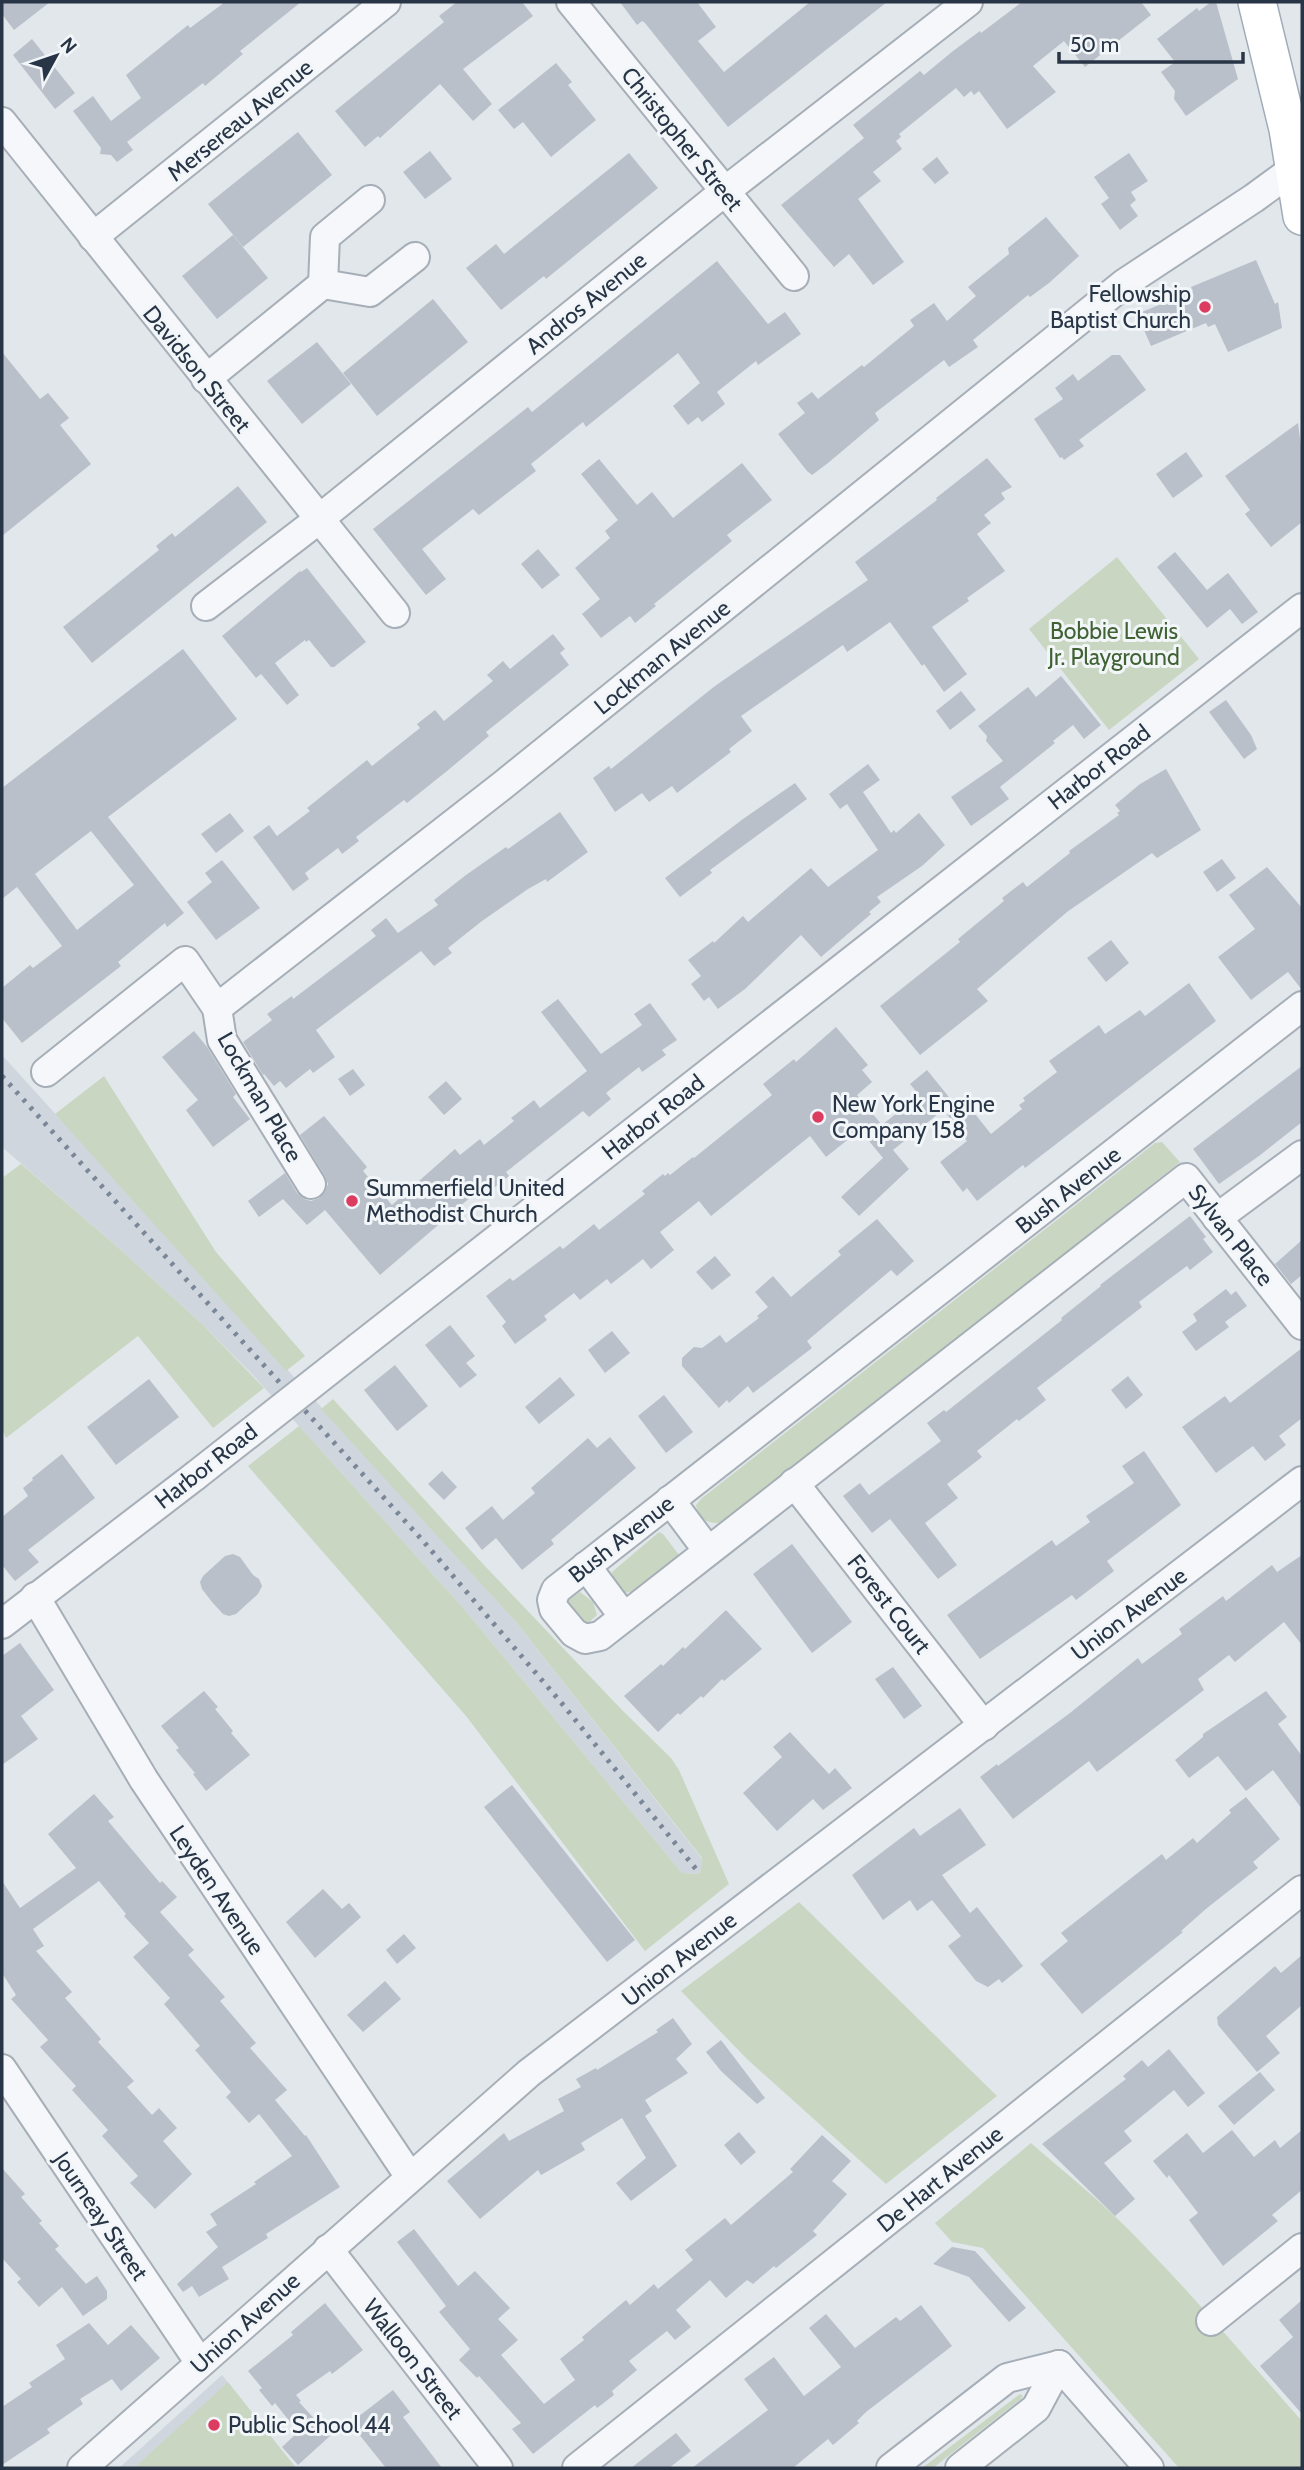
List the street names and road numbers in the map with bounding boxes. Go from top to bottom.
street label: Mersereau Avenue [162,53,318,187]
street label: Christopher Street [615,61,749,217]
street label: Andros Avenue [520,246,652,360]
street label: Davidson Street [137,300,257,438]
street label: Lockman Avenue [588,593,736,720]
street label: Harbor Road [1042,718,1156,816]
street label: Lockman Place [212,1027,309,1167]
street label: Harbor Road [596,1068,710,1166]
street label: Bush Avenue [1010,1140,1126,1240]
street label: Sylvan Place [1182,1178,1280,1292]
street label: Harbor Road [149,1417,263,1515]
street label: Bush Avenue [563,1489,679,1589]
street label: Forest Court [842,1549,937,1659]
street label: Union Avenue [1066,1561,1193,1667]
street label: Leyden Avenue [163,1820,271,1960]
street label: Union Avenue [616,1905,742,2012]
street label: De Hart Avenue [871,2120,1009,2238]
street label: Journeay Street [47,2146,154,2286]
street label: Union Avenue [184,2266,306,2379]
street label: Walloon Street [357,2293,469,2425]

